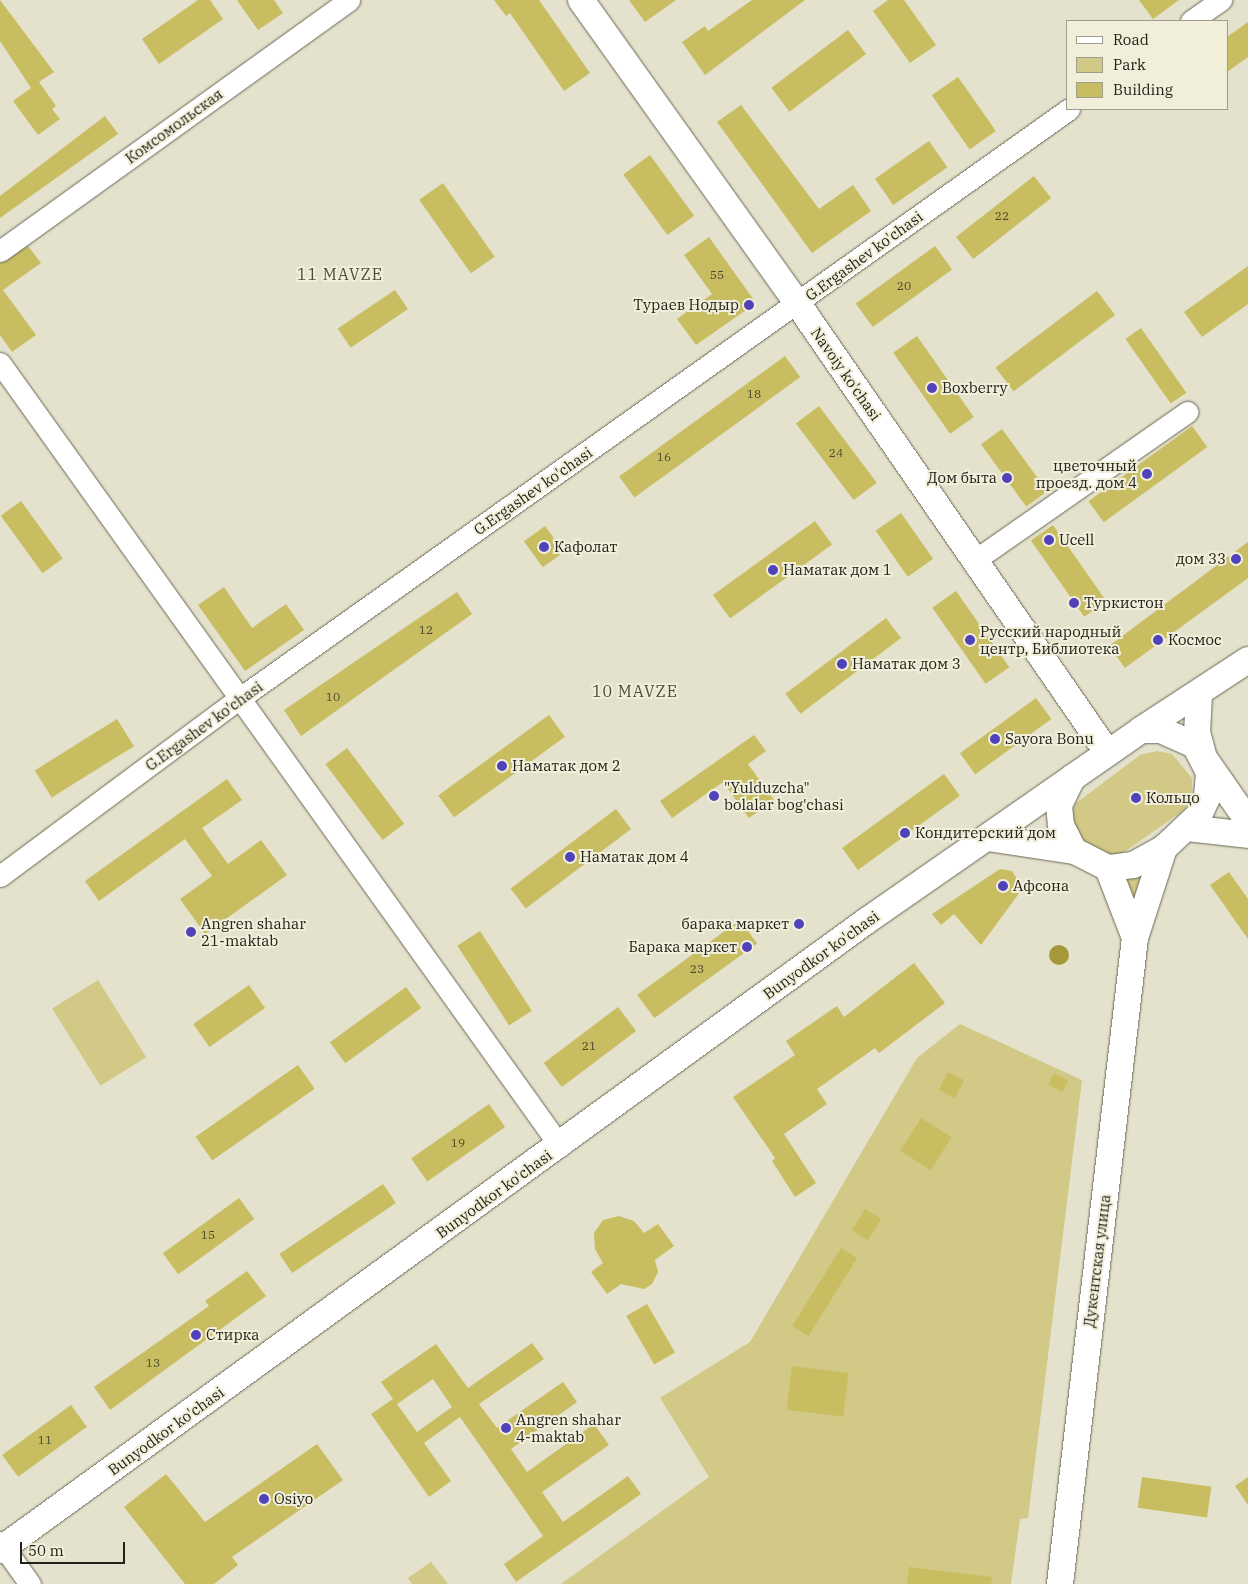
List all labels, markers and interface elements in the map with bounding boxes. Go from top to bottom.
legend [1066,20,1228,110]
text: Road [1113,30,1149,49]
text: Park [1113,55,1146,74]
text: Building [1113,80,1173,99]
street label: Комсомольская [122,85,226,167]
street label: G.Ergashev ko'chasi [802,207,926,305]
house number: 22 [995,209,1009,223]
district label: 11 MAVZE [296,264,384,284]
house number: 55 [710,268,724,282]
house number: 20 [897,279,911,293]
place label: Тураев Нодыр [633,296,739,314]
marker: Тураев Нодыр [743,299,755,311]
street label: Navoiy ko'chasi [807,324,885,424]
place label: Boxberry [942,379,1008,397]
marker: Boxberry [926,382,938,394]
house number: 18 [747,387,761,401]
street label: G.Ergashev ko'chasi [470,443,596,539]
house number: 24 [829,446,843,460]
house number: 16 [657,450,671,464]
place label: цветочный проезд. дом 4 [1036,456,1137,491]
marker: цветочный проезд. дом 4 [1141,468,1153,480]
place label: Дом быта [927,469,997,487]
marker: Дом быта [1001,472,1013,484]
place label: Ucell [1059,531,1094,549]
marker: Ucell [1043,534,1055,546]
place label: Кафолат [554,538,617,556]
marker: Кафолат [538,541,550,553]
place label: дом 33 [1176,550,1226,568]
marker: дом 33 [1230,553,1242,565]
place label: Наматак дом 1 [783,561,892,579]
marker: Наматак дом 1 [767,564,779,576]
place label: Туркистон [1084,594,1164,612]
marker: Туркистон [1068,597,1080,609]
place label: Русский народный центр, Библиотека [980,622,1121,657]
house number: 12 [419,623,433,637]
place label: Космос [1168,631,1222,649]
marker: Русский народный центр, Библиотека [964,634,976,646]
marker: Космос [1152,634,1164,646]
place label: Наматак дом 3 [852,655,961,673]
marker: Наматак дом 3 [836,658,848,670]
street label: G.Ergashev ko'chasi [142,677,266,775]
district label: 10 MAVZE [591,681,679,701]
house number: 10 [326,690,340,704]
place label: Sayora Bonu [1005,730,1094,748]
marker: Sayora Bonu [989,733,1001,745]
place label: Наматак дом 2 [512,757,621,775]
marker: Наматак дом 2 [496,760,508,772]
place label: "Yulduzcha" bolalar bog'chasi [724,778,844,813]
place label: Кольцо [1146,789,1200,807]
marker: "Yulduzcha" bolalar bog'chasi [708,790,720,802]
marker: Кольцо [1130,792,1142,804]
place label: Кондитерский дом [915,824,1056,842]
marker: Кондитерский дом [899,827,911,839]
place label: Наматак дом 4 [580,848,689,866]
marker: Наматак дом 4 [564,851,576,863]
place label: Афсона [1013,877,1069,895]
marker: Афсона [997,880,1009,892]
street label: Bunyodkor ko'chasi [760,907,882,1003]
place label: Angren shahar 21-maktab [201,914,306,949]
place label: барака маркет [681,915,789,933]
marker: барака маркет [793,918,805,930]
marker: Angren shahar 21-maktab [185,926,197,938]
place label: Барака маркет [628,938,737,956]
marker: Барака маркет [741,941,753,953]
house number: 23 [690,962,704,976]
house number: 21 [582,1039,596,1053]
house number: 19 [451,1136,465,1150]
street label: Bunyodkor ko'chasi [433,1146,555,1242]
street label: Дукентская улица [1080,1193,1114,1329]
house number: 15 [201,1228,215,1242]
place label: Стирка [206,1326,259,1344]
marker: Стирка [190,1329,202,1341]
house number: 13 [146,1356,160,1370]
street label: Bunyodkor ko'chasi [105,1383,227,1479]
place label: Angren shahar 4-maktab [516,1410,621,1445]
marker: Angren shahar 4-maktab [500,1422,512,1434]
house number: 11 [38,1433,52,1447]
place label: Osiyo [274,1490,313,1508]
marker: Osiyo [258,1493,270,1505]
scale bar [22,1532,128,1564]
text: 50 m [28,1541,64,1560]

